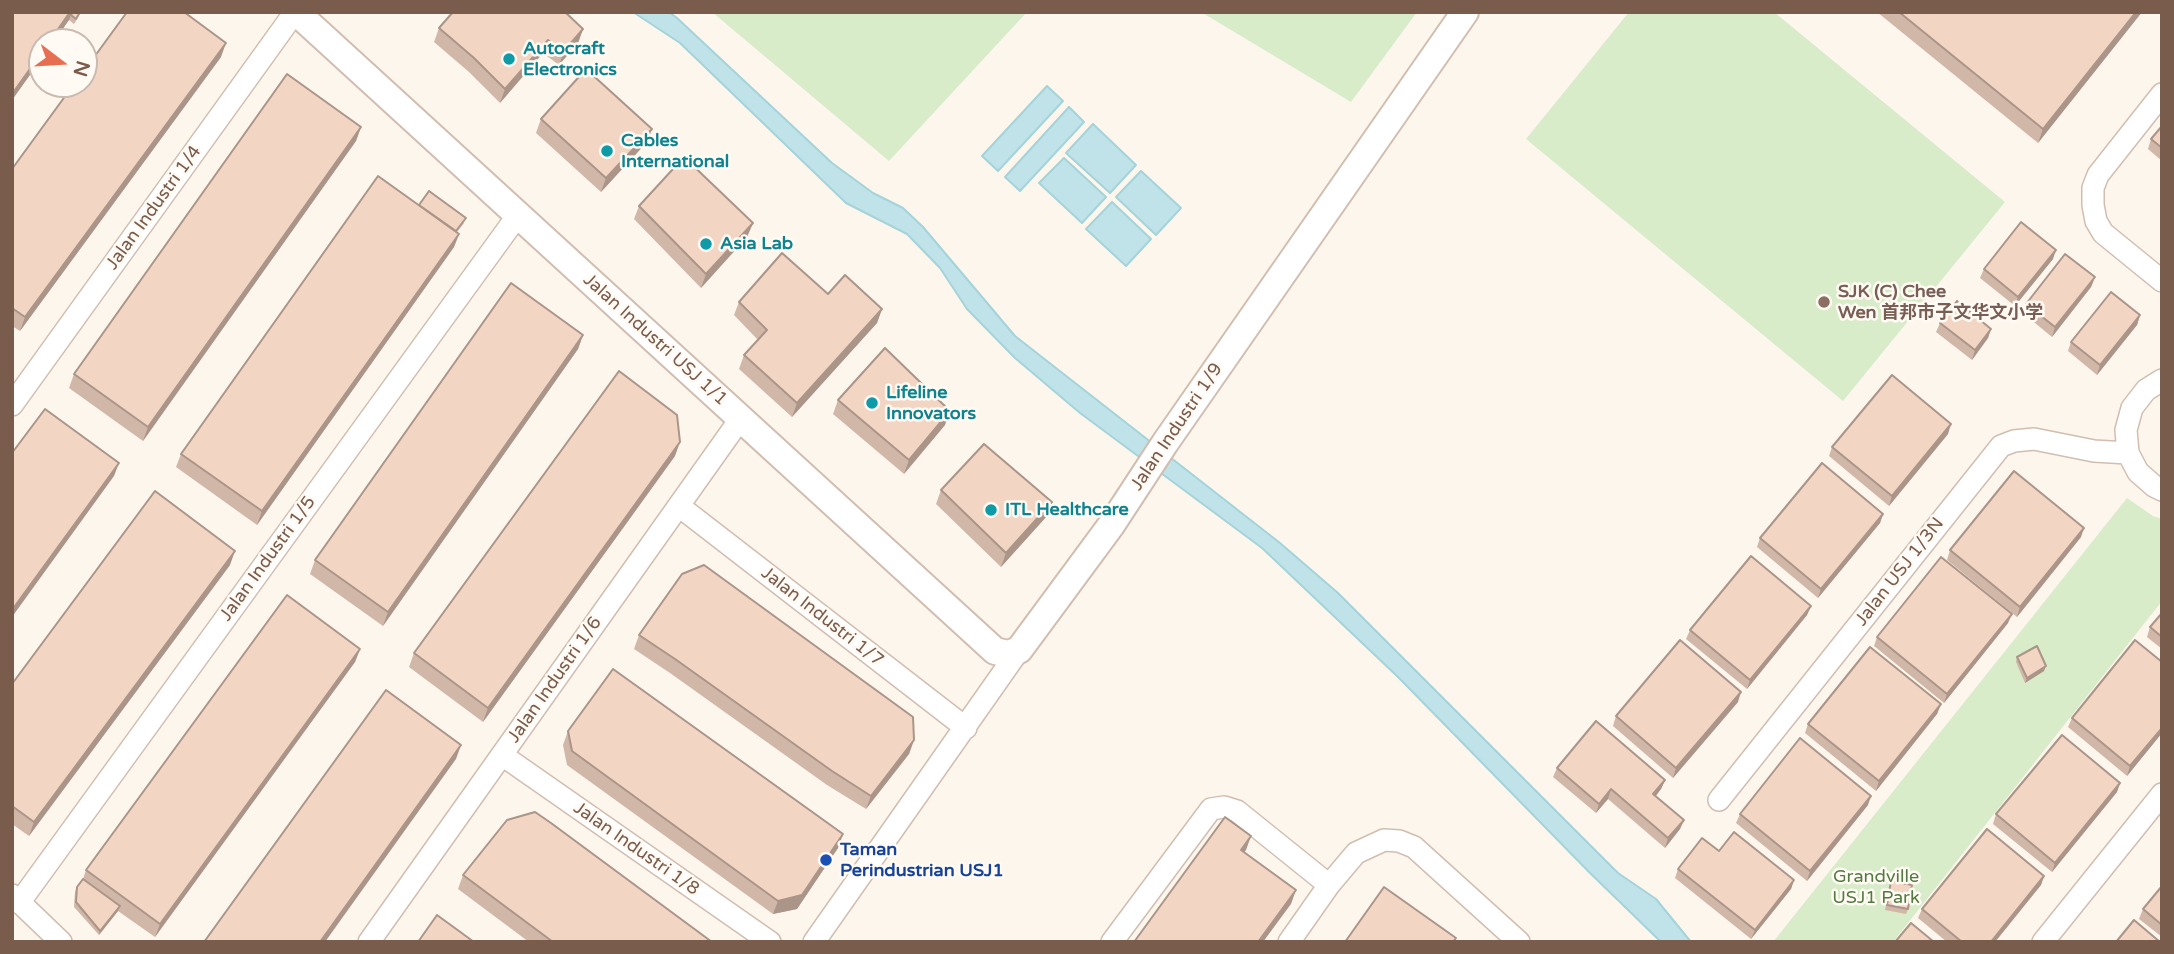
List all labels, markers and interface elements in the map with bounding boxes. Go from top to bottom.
north arrow [28,28,98,98]
place label: Autocraft Electronics [523,38,617,80]
marker: Autocraft Electronics [501,51,517,67]
text: N [68,58,94,79]
place label: Cables International [621,130,729,172]
street label: Jalan Industri 1/4 [102,142,206,274]
marker: Cables International [599,143,615,159]
place label: Asia Lab [720,233,793,255]
marker: Asia Lab [698,236,714,252]
street label: Jalan Industri USJ 1/1 [578,269,732,411]
place label: SJK (C) Chee Wen 首邦市子文华文小学 [1838,281,2043,324]
marker: SJK (C) Chee Wen 首邦市子文华文小学 [1816,294,1832,310]
street label: Jalan Industri 1/9 [1126,359,1228,495]
place label: Lifeline Innovators [886,382,976,424]
marker: Lifeline Innovators [864,395,880,411]
street label: Jalan Industri 1/5 [215,492,321,626]
place label: ITL Healthcare [1005,499,1129,521]
marker: ITL Healthcare [983,502,999,518]
street label: Jalan USJ 1/3N [1851,514,1949,630]
street label: Jalan Industri 1/7 [757,563,887,671]
street label: Jalan Industri 1/6 [503,613,607,747]
street label: Jalan Industri 1/8 [569,798,703,900]
place label: Taman Perindustrian USJ1 [840,839,1004,882]
marker: Taman Perindustrian USJ1 [818,852,834,868]
park label: Grandville USJ1 Park [1832,866,1920,908]

